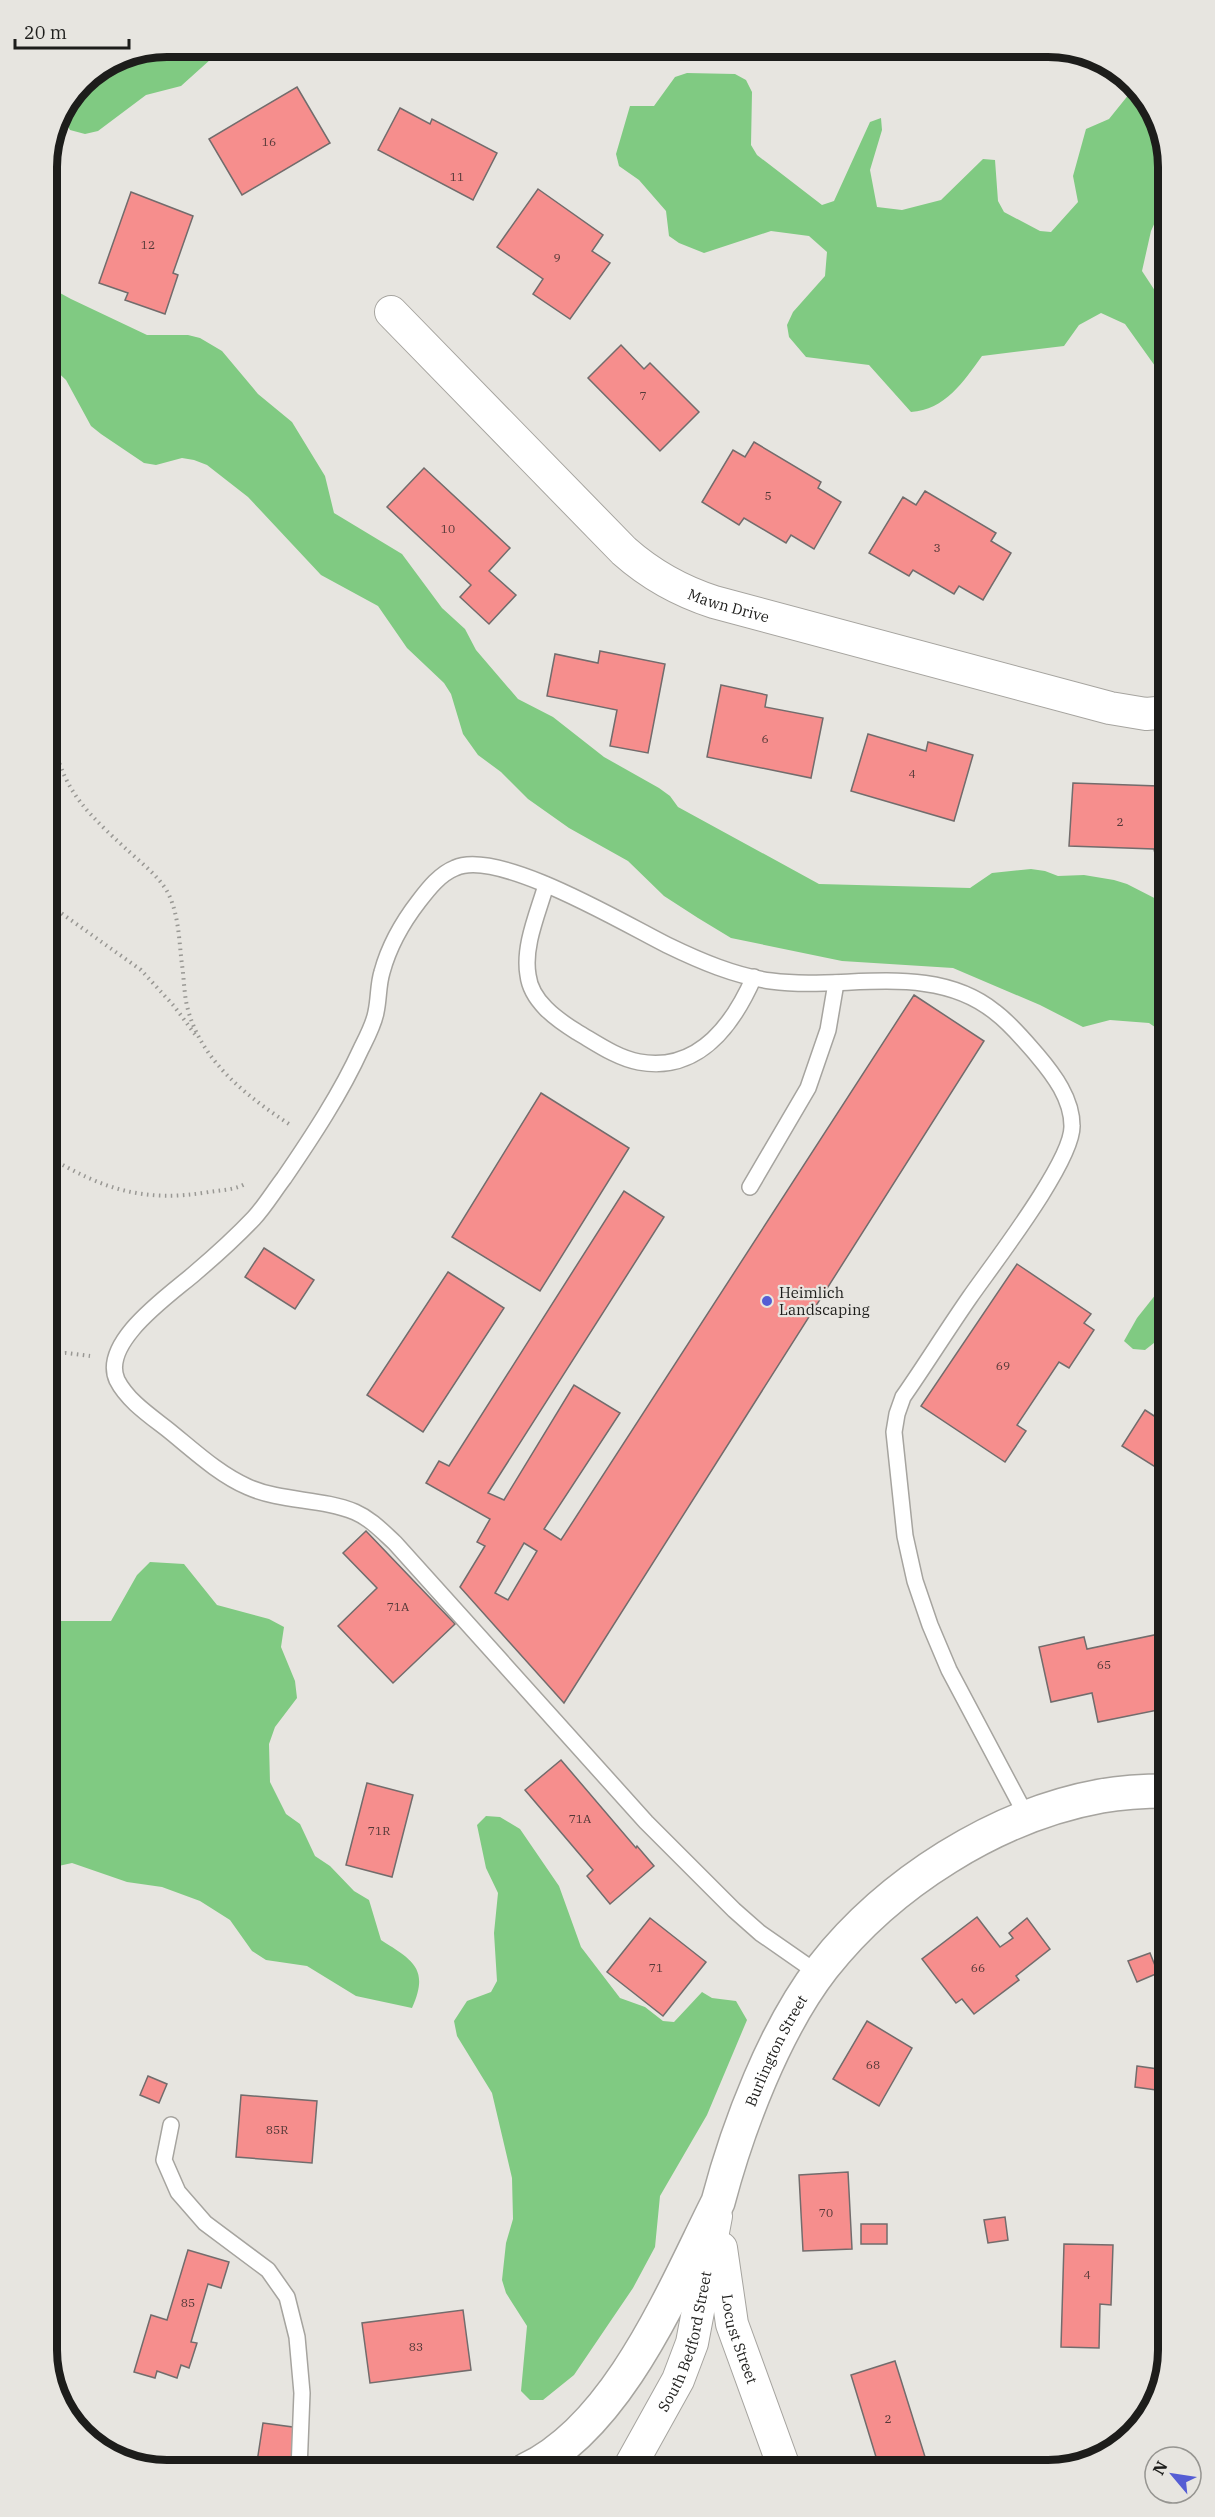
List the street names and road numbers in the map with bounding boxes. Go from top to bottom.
street label: Mawn Drive [685,584,771,626]
street label: Burlington Street [740,1991,811,2109]
street label: South Bedford Street [653,2269,715,2415]
street label: Locust Street [718,2293,762,2386]

